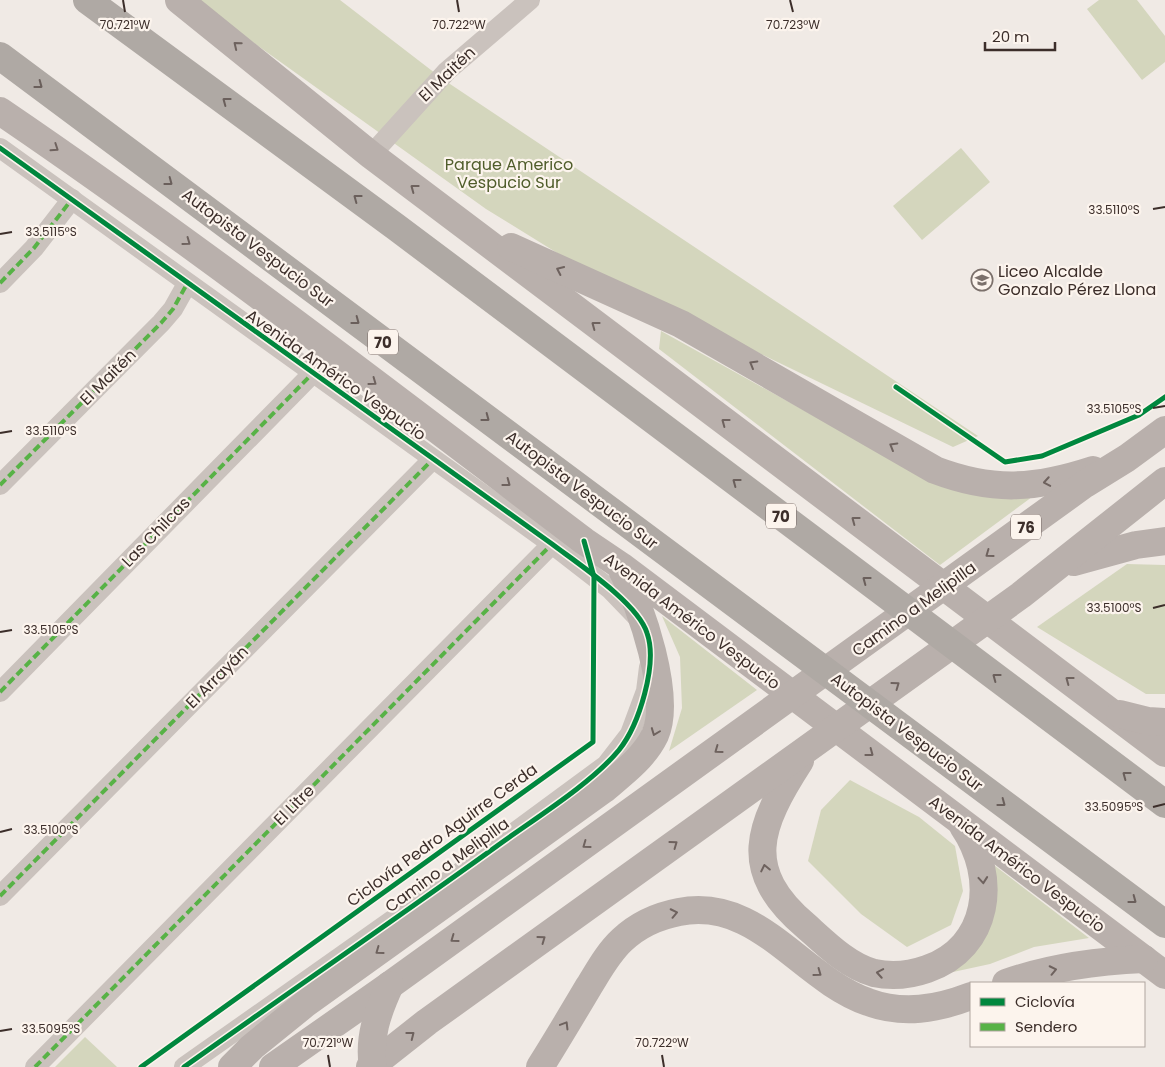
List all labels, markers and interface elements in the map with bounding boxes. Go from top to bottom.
text: 70.721°W [100,16,151,33]
text: 70.722°W [432,16,486,33]
text: 70.723°W [766,16,820,33]
scale bar [985,20,1055,52]
text: 20 m [992,26,1030,47]
street label: El Maitén [413,41,481,107]
one-way arrow [234,42,243,50]
one-way arrow [33,79,43,88]
one-way arrow [223,99,232,107]
one-way arrow [49,142,58,151]
park label: Parque Americo Vespucio Sur [445,153,573,194]
one-way arrow [163,176,173,185]
street label: Autopista Vespucio Sur [177,183,339,313]
one-way arrow [410,185,420,194]
one-way arrow [353,195,363,204]
text: 33.5110°S [1088,201,1140,218]
text: 33.5115°S [25,223,77,240]
one-way arrow [181,237,190,245]
place label: Liceo Alcalde Gonzalo Pérez Llona [998,260,1156,301]
one-way arrow [556,265,565,276]
school or university icon: Liceo Alcalde Gonzalo Pérez Llona [970,268,994,292]
street label: Avenida Américo Vespucio [241,304,431,446]
one-way arrow [350,315,360,324]
one-way arrow [592,322,601,330]
road number: 70 [368,330,398,354]
street label: El Maitén [75,344,141,410]
one-way arrow [749,361,758,371]
one-way arrow [367,376,377,385]
text: 33.5105°S [1086,400,1142,417]
one-way arrow [480,413,489,421]
one-way arrow [721,419,731,428]
text: 33.5110°S [25,422,77,439]
street label: Autopista Vespucio Sur [501,425,663,555]
one-way arrow [890,443,899,453]
one-way arrow [1043,476,1051,486]
one-way arrow [501,477,510,485]
one-way arrow [733,480,742,488]
street label: Las Chilcas [117,492,195,572]
road number: 70 [766,504,796,528]
road number: 76 [1011,514,1041,540]
one-way arrow [852,517,861,525]
street label: Avenida Américo Vespucio [599,547,785,695]
one-way arrow [985,548,995,557]
street label: Camino a Melipilla [847,556,981,662]
one-way arrow [862,577,872,586]
text: 33.5100°S [1086,599,1142,616]
text: 33.5105°S [23,621,79,638]
street label: El Arrayán [181,641,253,713]
street label: Autopista Vespucio Sur [826,667,988,797]
one-way arrow [993,675,1002,683]
one-way arrow [1065,677,1075,686]
one-way arrow [890,682,900,691]
one-way arrow [651,727,661,736]
one-way arrow [715,744,724,752]
one-way arrow [864,747,874,756]
street label: Ciclovía Pedro Aguirre Cerda [342,758,542,912]
one-way arrow [1122,772,1132,781]
street label: El Litre [269,779,320,830]
street label: Avenida Américo Vespucio [924,790,1110,938]
one-way arrow [996,797,1006,806]
text: 33.5095°S [1085,798,1143,815]
street label: Camino a Melipilla [380,812,514,918]
text: 33.5100°S [23,821,79,838]
one-way arrow [583,839,592,847]
one-way arrow [668,841,678,850]
one-way arrow [760,863,771,872]
one-way arrow [977,877,988,885]
one-way arrow [1127,894,1137,903]
one-way arrow [670,908,679,918]
one-way arrow [451,934,460,942]
one-way arrow [536,936,546,945]
one-way arrow [375,945,385,954]
one-way arrow [1049,965,1057,975]
one-way arrow [812,967,822,976]
one-way arrow [876,968,884,979]
legend [970,982,1145,1047]
text: Ciclovía [1015,991,1075,1012]
text: Sendero [1015,1016,1077,1037]
text: 33.5095°S [22,1020,80,1037]
one-way arrow [559,1022,569,1031]
one-way arrow [405,1032,414,1040]
text: 70.721°W [303,1034,354,1051]
text: 70.722°W [635,1034,689,1051]

